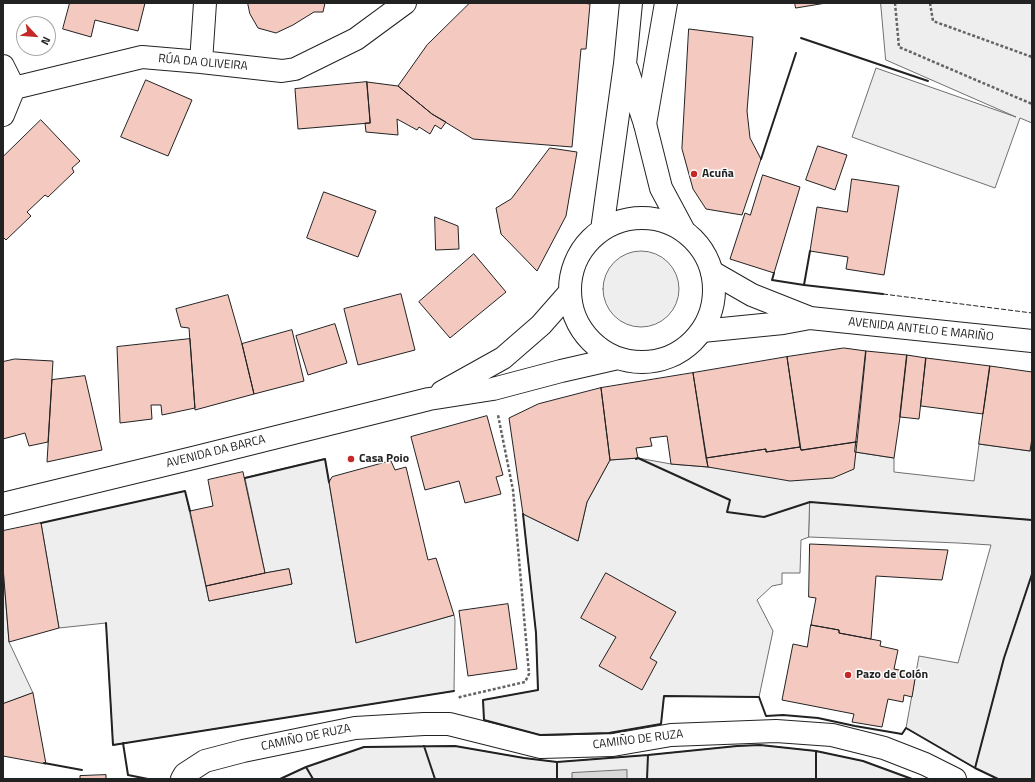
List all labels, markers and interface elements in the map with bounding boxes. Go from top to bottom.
north arrow [16,16,56,56]
text: N [37,34,55,48]
street label: RÚA DA OLIVEIRA [158,52,248,74]
place label: Acuña [702,167,734,181]
marker: Acuña [689,169,699,179]
street label: AVENIDA ANTELO E MARIÑO [848,315,994,345]
street label: AVENIDA DA BARCA [165,433,267,471]
place label: Casa Poio [359,452,409,466]
marker: Casa Poio [346,454,356,464]
place label: Pazo de Colón [856,668,928,682]
marker: Pazo de Colón [843,670,853,680]
street label: CAMIÑO DE RUZA [260,721,352,755]
street label: CAMIÑO DE RUZA [592,727,684,753]

